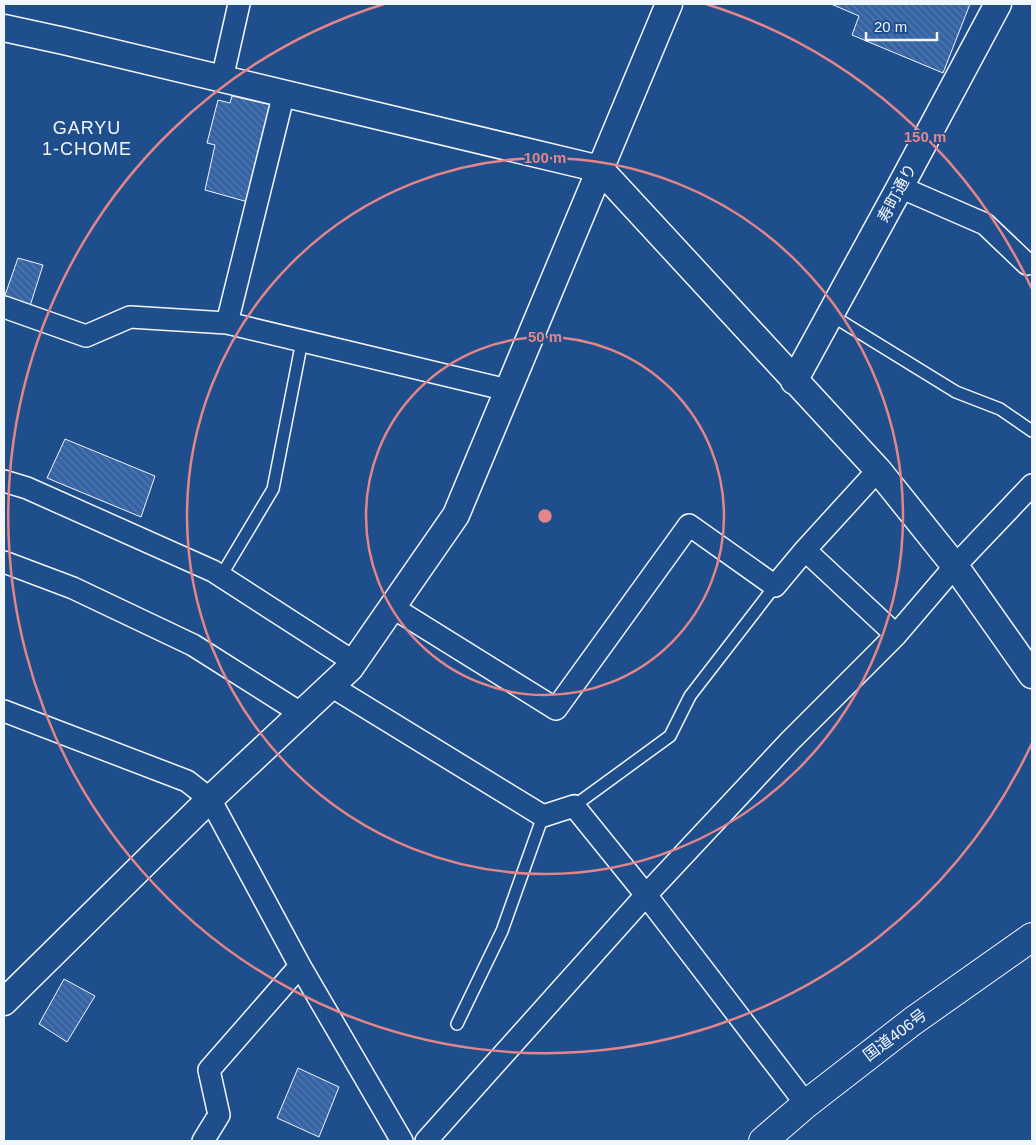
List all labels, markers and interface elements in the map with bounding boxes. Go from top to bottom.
scale bar [866,10,937,42]
text: 20 m [874,18,907,35]
district label: GARYU 1-CHOME [42,118,132,159]
text: 150 m [904,128,946,145]
text: 100 m [524,149,566,166]
street label: 寿町通り [874,161,920,225]
text: 50 m [528,328,562,345]
centre of rings [536,507,554,525]
street label: 国道406号 [860,1006,930,1064]

